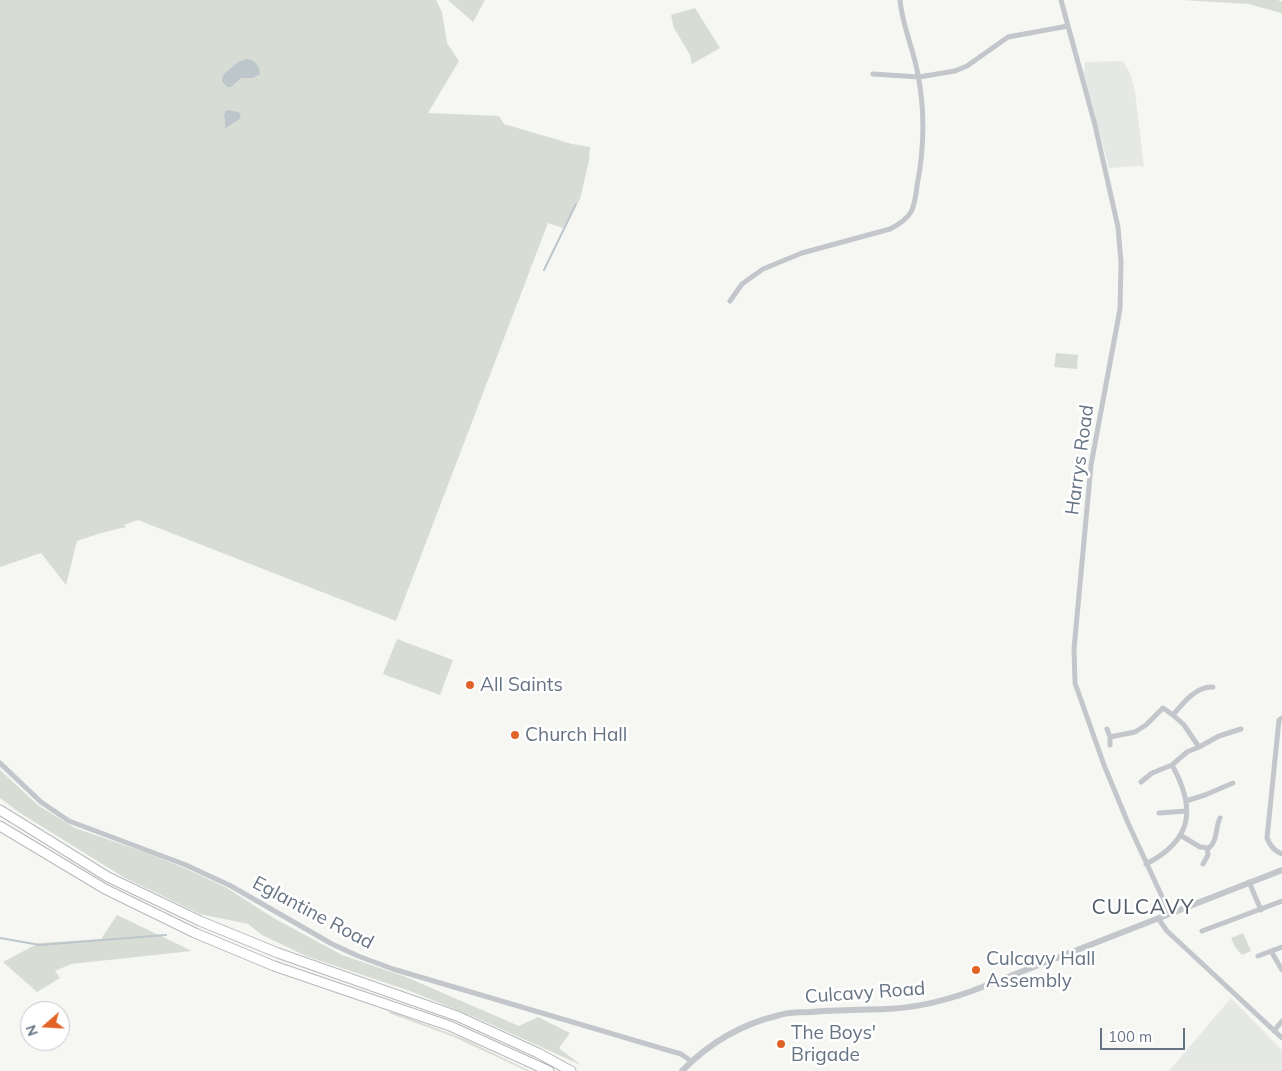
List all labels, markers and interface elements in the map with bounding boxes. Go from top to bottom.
street label: Harrys Road [1061,403,1099,517]
place label: All Saints [480,674,563,696]
marker: All Saints [464,679,476,691]
place label: Church Hall [525,724,627,746]
marker: Church Hall [509,729,521,741]
street label: Eglantine Road [249,872,377,954]
district label: CULCAVY [1091,895,1195,921]
place label: Culcavy Hall Assembly [986,948,1095,992]
marker: Culcavy Hall Assembly [970,964,982,976]
street label: Culcavy Road [804,977,926,1009]
north arrow [20,1001,70,1051]
scale bar [1102,1018,1187,1050]
place label: The Boys' Brigade [791,1022,876,1066]
text: N [22,1023,42,1038]
text: 100 m [1108,1027,1152,1046]
marker: The Boys' Brigade [775,1038,787,1050]

